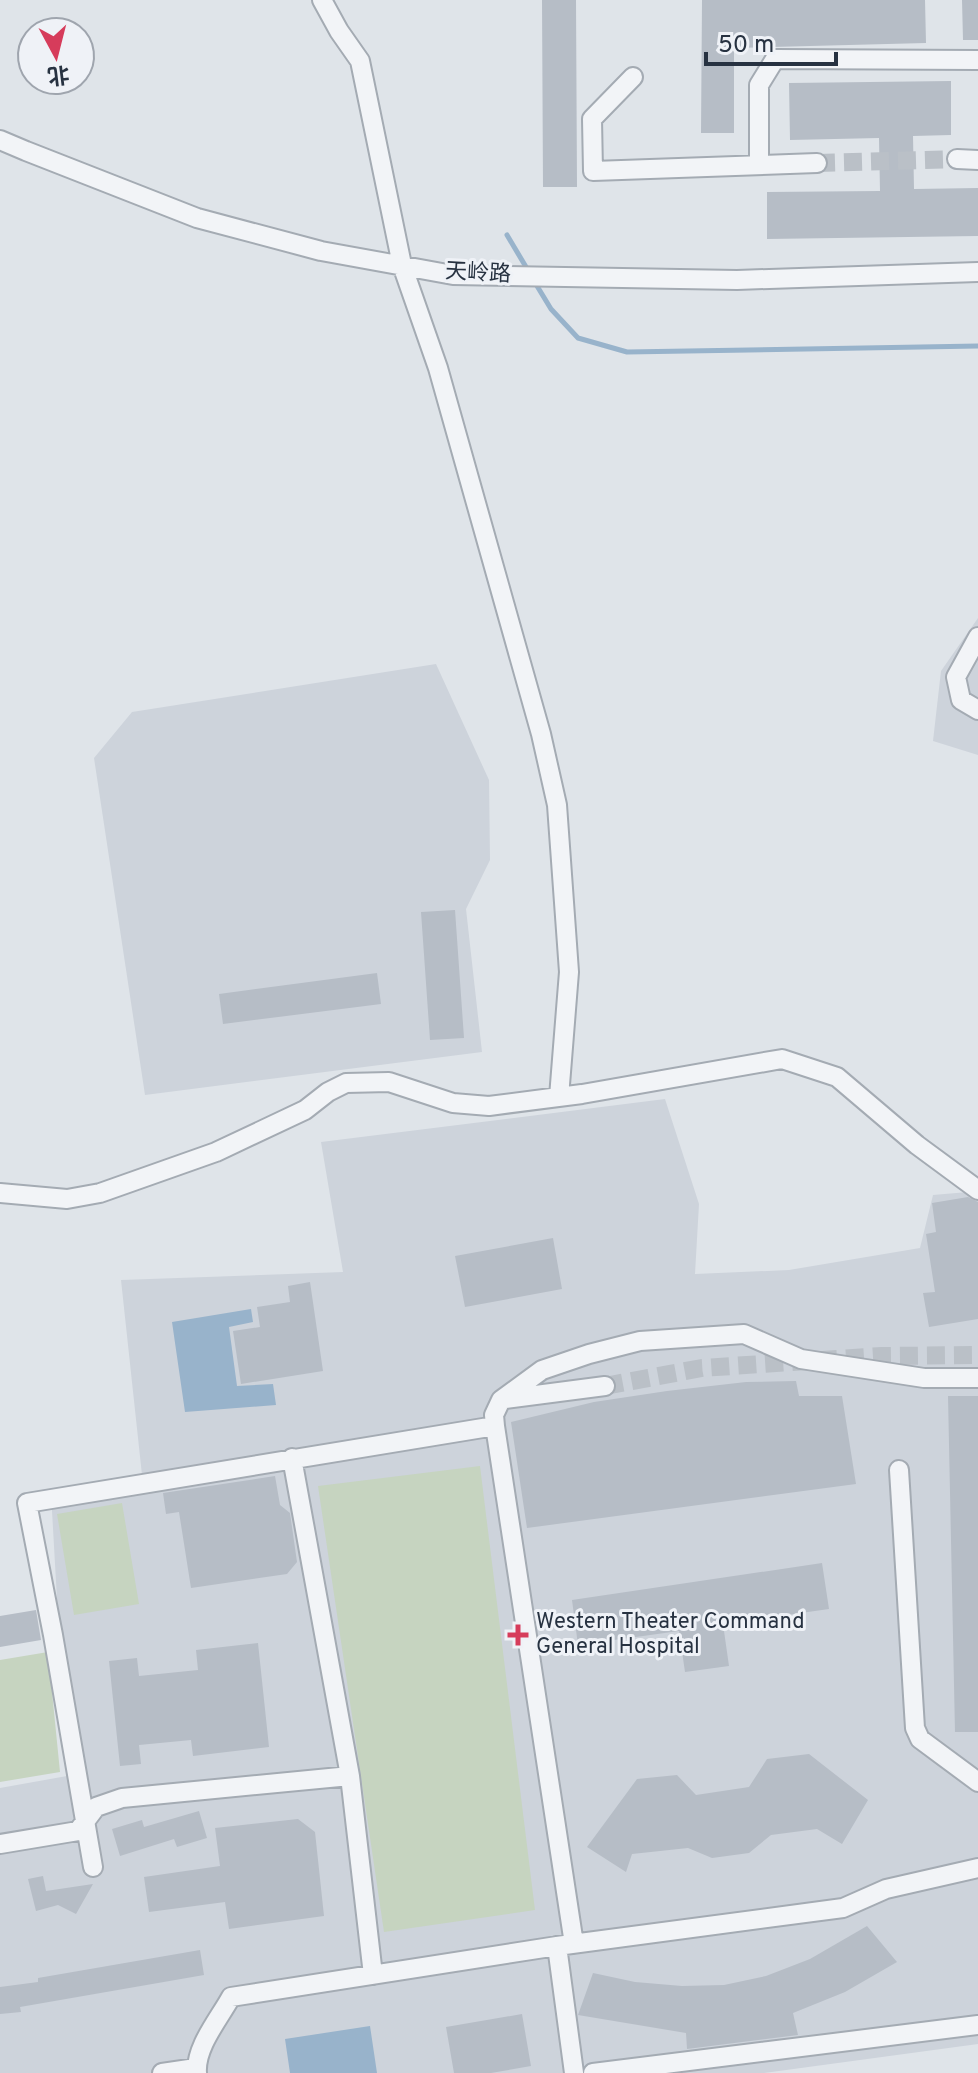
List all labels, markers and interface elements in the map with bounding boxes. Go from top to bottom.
north arrow [16,16,96,96]
scale bar [706,16,836,66]
text: 50 m [718,31,774,61]
text: 北 [46,59,71,88]
street label: 天岭路 [444,259,512,289]
place label: Western Theater Command General Hospital [536,1609,805,1661]
marker: Western Theater Command General Hospital [507,1624,529,1646]

